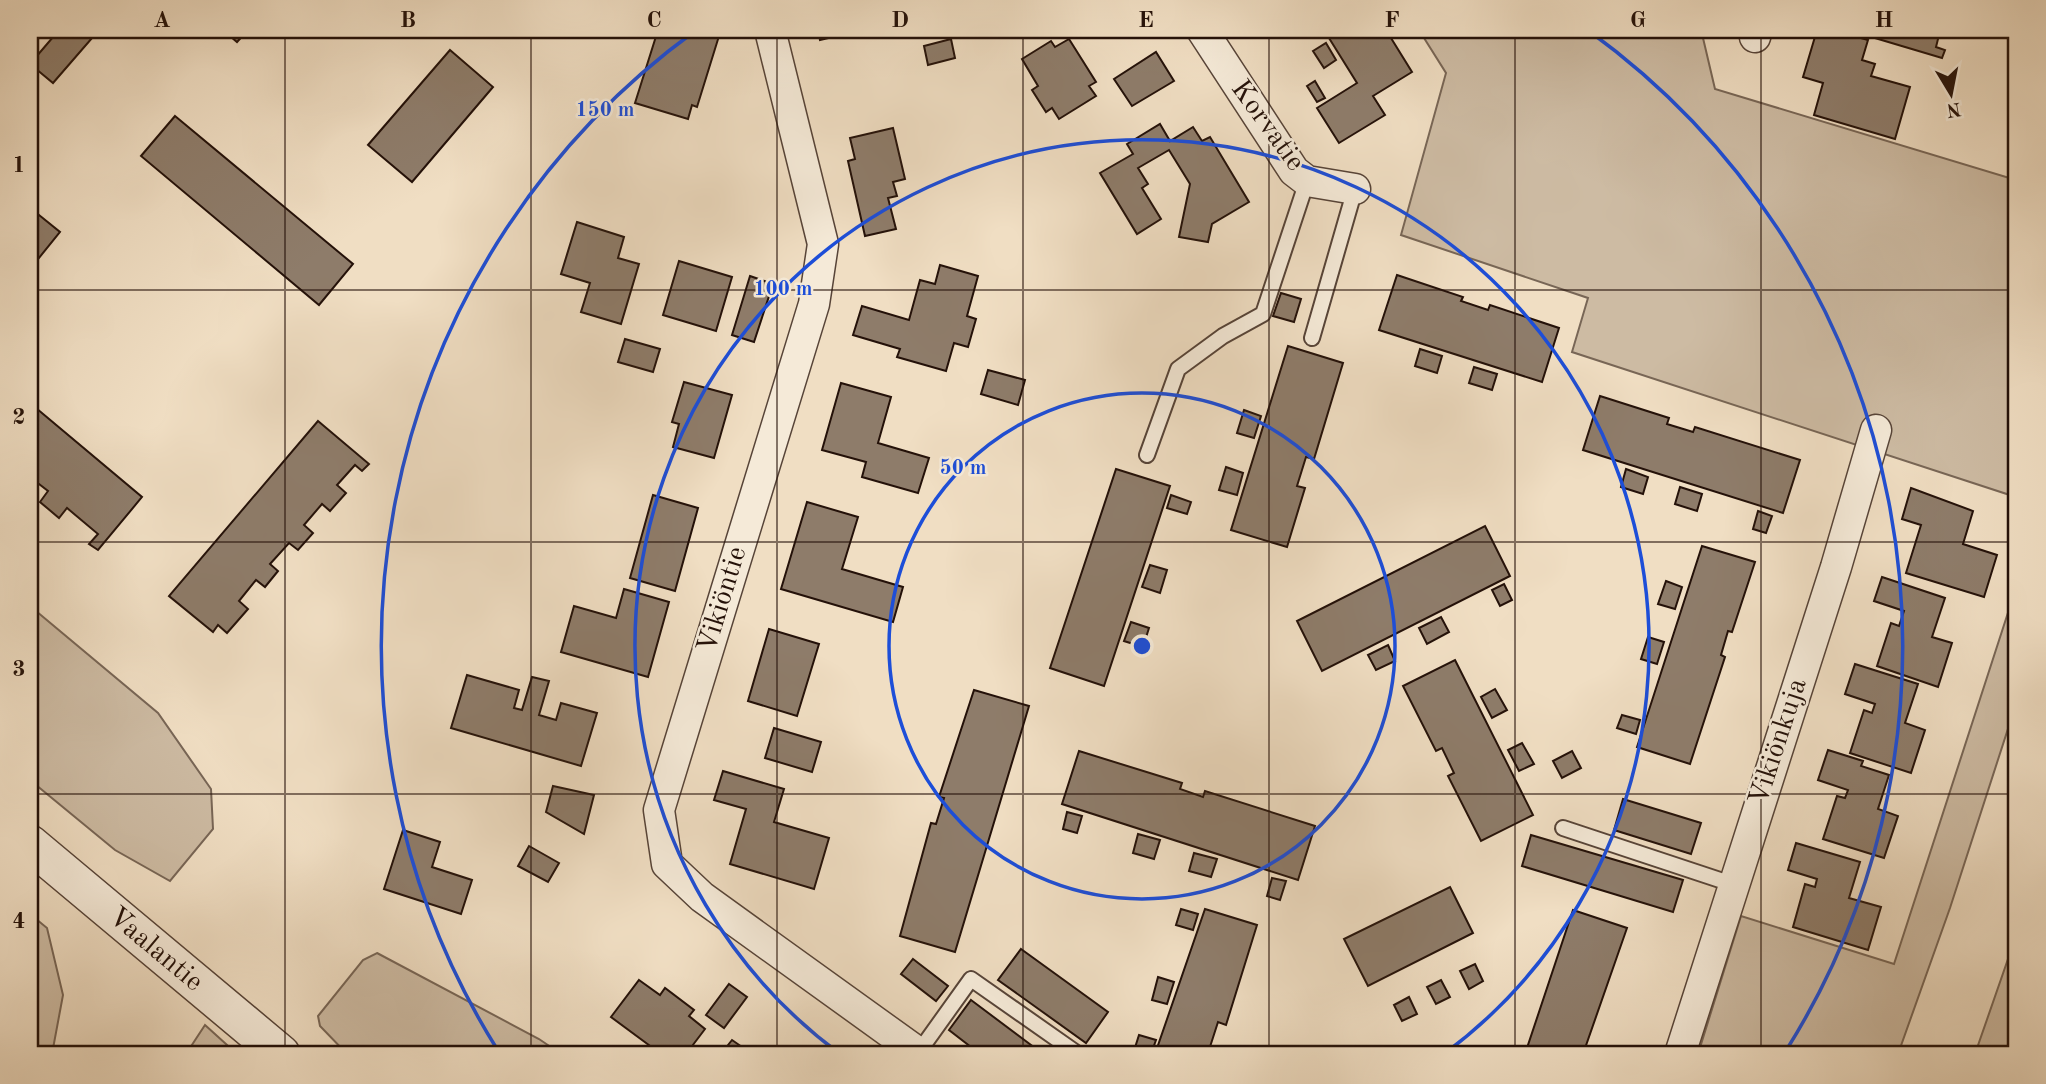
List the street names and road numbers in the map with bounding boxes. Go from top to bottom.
street label: Korvatie [1225,75,1309,177]
street label: Vikiöntie [694,544,752,656]
street label: Vikiönkuja [1745,675,1813,809]
street label: Vaalantie [102,903,208,997]

